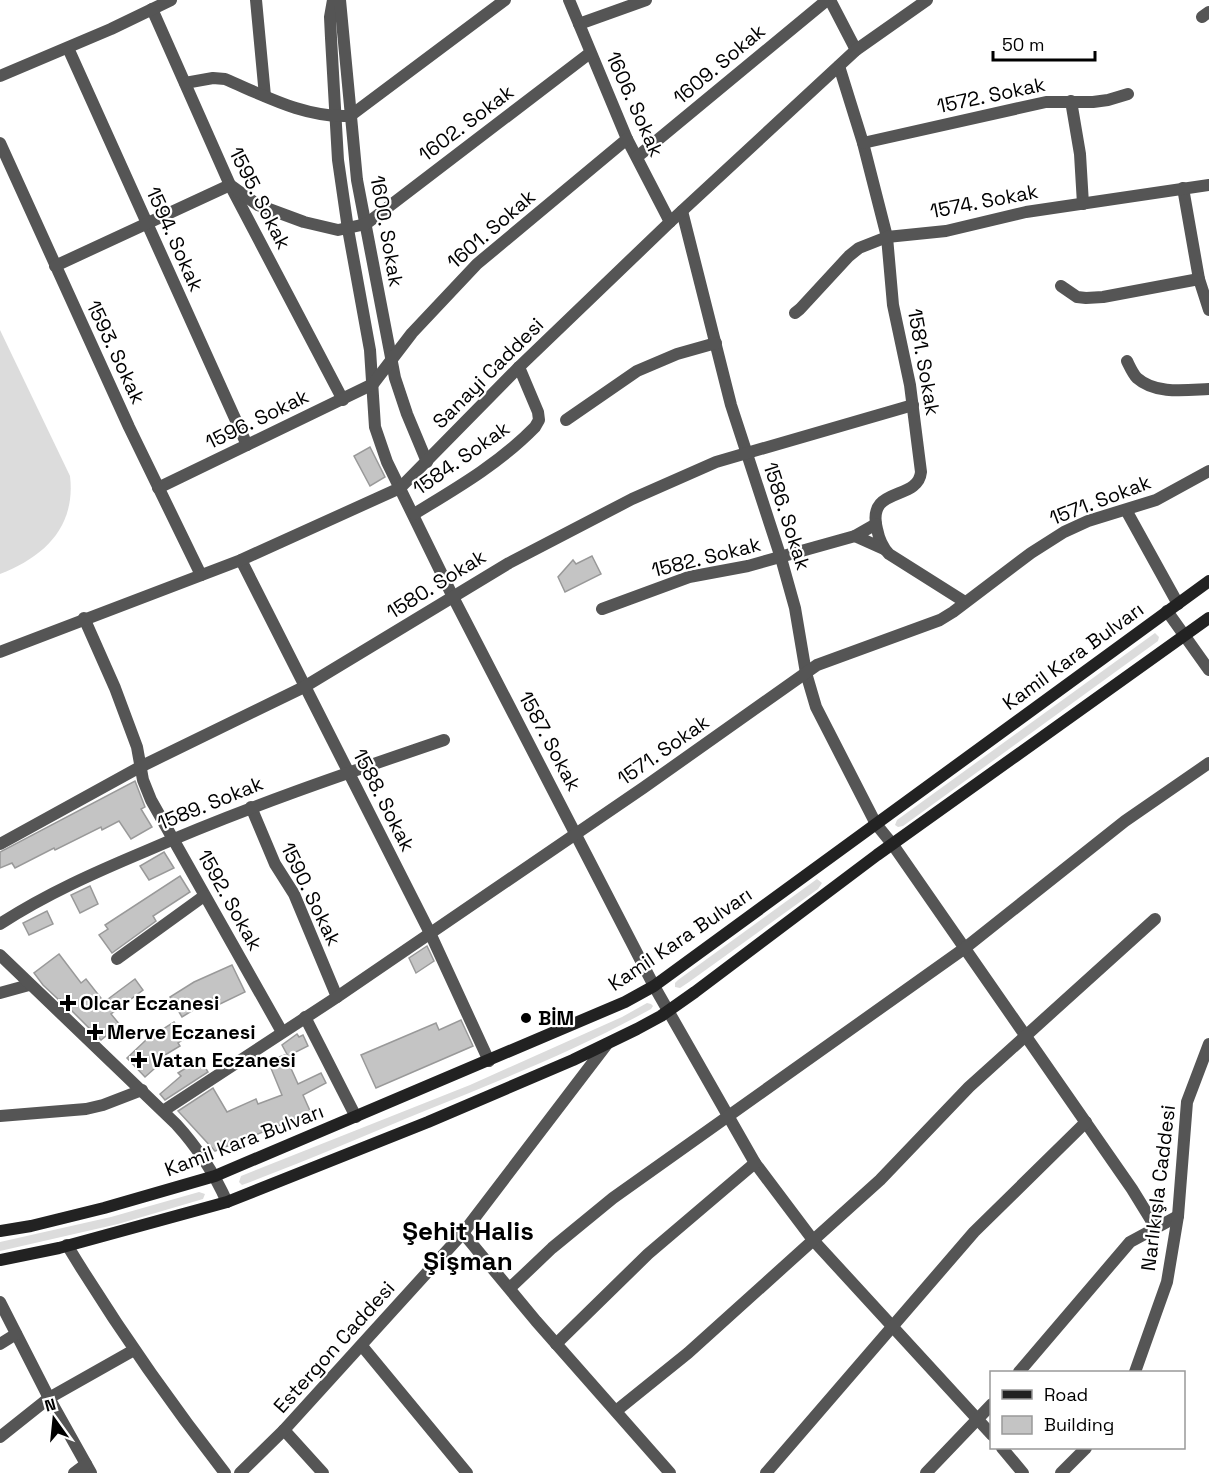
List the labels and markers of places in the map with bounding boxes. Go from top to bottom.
place label: Olcar Eczanesi [80,990,219,1016]
marker: Olcar Eczanesi [61,996,75,1010]
place label: BİM [538,1005,574,1031]
marker: BİM [519,1011,533,1025]
place label: Merve Eczanesi [107,1019,256,1045]
marker: Merve Eczanesi [88,1025,102,1039]
place label: Vatan Eczanesi [151,1047,296,1073]
marker: Vatan Eczanesi [132,1053,146,1067]

